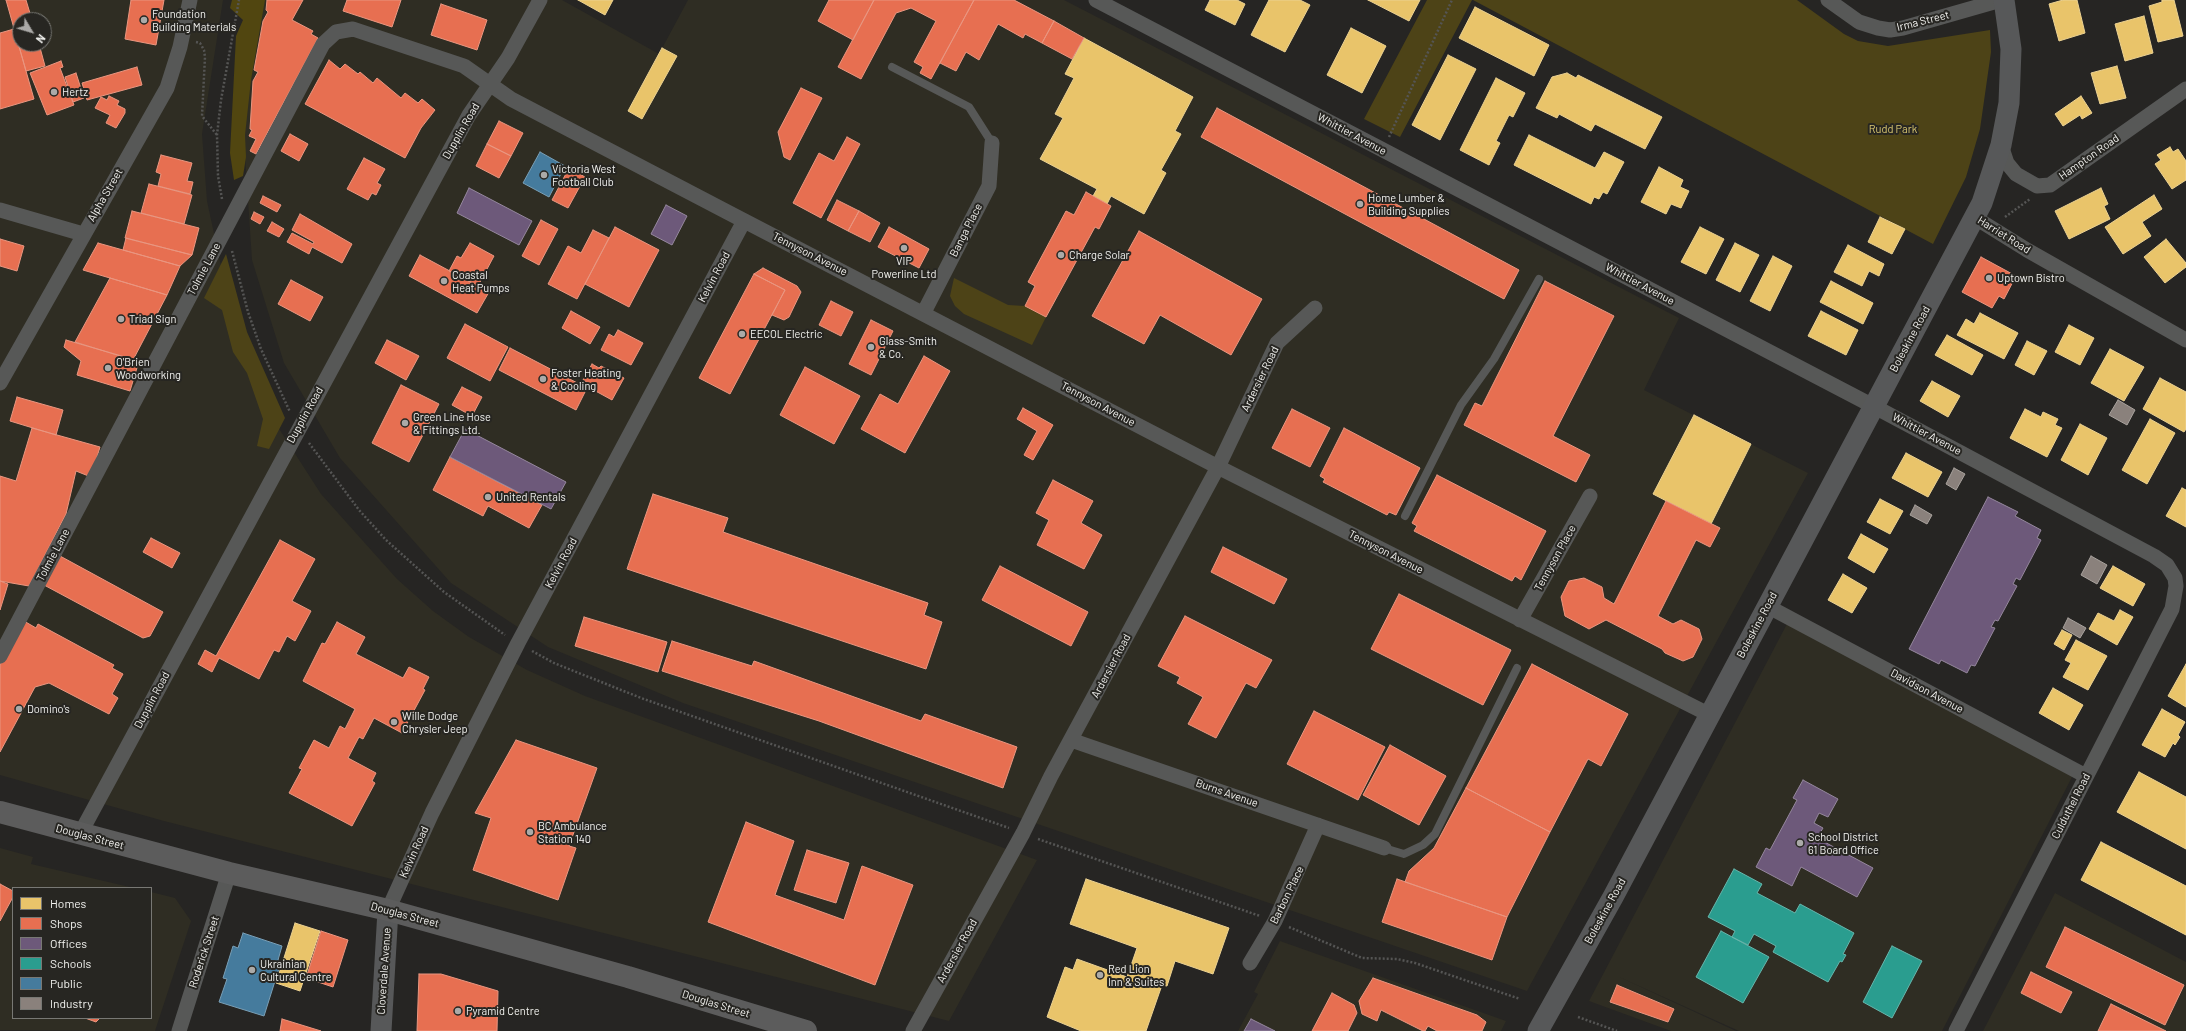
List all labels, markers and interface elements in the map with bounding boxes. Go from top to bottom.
place label: Foundation Building Materials [152,7,236,33]
street label: Irma Street [1895,8,1951,34]
north arrow [12,12,52,52]
marker: Foundation Building Materials [139,15,149,25]
text: N [34,32,48,46]
place label: Hertz [62,85,88,99]
marker: Hertz [49,87,59,97]
street label: Dupplin Road [440,101,482,161]
street label: Whittier Avenue [1315,110,1389,158]
park label: Rudd Park [1869,122,1917,136]
street label: Hampton Road [2056,131,2122,183]
place label: Victoria West Football Club [552,162,616,188]
street label: Alpha Street [85,166,125,224]
marker: Victoria West Football Club [539,170,549,180]
place label: Home Lumber & Building Supplies [1368,191,1450,217]
marker: Home Lumber & Building Supplies [1355,199,1365,209]
street label: Banga Place [947,201,985,259]
street label: Harriet Road [1975,214,2033,256]
street label: Tennyson Avenue [770,229,850,279]
street label: Tolmie Lane [185,240,223,298]
marker: VIP Powerline Ltd [899,243,909,253]
place label: Charge Solar [1069,248,1130,262]
street label: Kelvin Road [695,249,733,305]
marker: Charge Solar [1056,250,1066,260]
place label: VIP Powerline Ltd [872,254,936,280]
street label: Whittier Avenue [1603,260,1677,308]
place label: Coastal Heat Pumps [452,268,510,294]
place label: Uptown Bistro [1997,271,2065,285]
marker: Uptown Bistro [1984,273,1994,283]
marker: Coastal Heat Pumps [439,276,449,286]
street label: Boleskine Road [1887,304,1933,374]
place label: Triad Sign [129,312,176,326]
marker: Triad Sign [116,314,126,324]
place label: EECOL Electric [750,327,823,341]
marker: EECOL Electric [737,329,747,339]
place label: Glass-Smith & Co. [879,334,937,360]
marker: Glass-Smith & Co. [866,342,876,352]
street label: Ardersier Road [1239,344,1281,414]
place label: O'Brien Woodworking [116,355,181,381]
marker: O'Brien Woodworking [103,363,113,373]
place label: Foster Heating & Cooling [551,366,621,392]
marker: Foster Heating & Cooling [538,374,548,384]
street label: Tennyson Avenue [1059,379,1137,429]
street label: Dupplin Road [284,384,326,446]
place label: Green Line Hose & Fittings Ltd. [413,410,491,436]
street label: Whittier Avenue [1890,410,1964,458]
marker: Green Line Hose & Fittings Ltd. [400,418,410,428]
place label: United Rentals [496,490,566,504]
marker: United Rentals [483,492,493,502]
street label: Tennyson Place [1531,523,1579,593]
street label: Tolmie Lane [34,526,72,584]
street label: Tennyson Avenue [1346,527,1426,577]
street label: Kelvin Road [542,535,580,591]
street label: Boleskine Road [1734,590,1780,660]
street label: Ardersier Road [1089,632,1133,700]
street label: Davidson Avenue [1888,666,1966,716]
street label: Dupplin Road [132,669,172,731]
place label: Domino's [27,702,70,716]
marker: Domino's [14,704,24,714]
place label: Wille Dodge Chrysler Jeep [402,709,468,735]
marker: Wille Dodge Chrysler Jeep [389,717,399,727]
street label: Culduthel Road [2049,771,2093,841]
street label: Burns Avenue [1194,776,1260,810]
place label: BC Ambulance Station 140 [538,819,607,845]
street label: Douglas Street [54,822,126,852]
street label: Kelvin Road [397,824,431,880]
marker: BC Ambulance Station 140 [525,827,535,837]
place label: School District 61 Board Office [1808,830,1879,856]
marker: School District 61 Board Office [1795,838,1805,848]
street label: Barbon Place [1267,864,1307,926]
street label: Boleskine Road [1582,876,1628,946]
legend [12,887,152,1019]
text: Homes [50,896,86,910]
street label: Douglas Street [369,900,441,930]
street label: Roderick Street [186,914,222,990]
text: Shops [50,916,82,930]
street label: Ardersier Road [934,917,980,985]
street label: Cloverdale Avenue [374,927,394,1015]
text: Offices [50,936,87,950]
text: Schools [50,956,91,970]
place label: Ukrainian Cultural Centre [260,957,332,983]
place label: Red Lion Inn & Suites [1108,962,1164,988]
marker: Ukrainian Cultural Centre [247,965,257,975]
marker: Red Lion Inn & Suites [1095,970,1105,980]
text: Public [50,976,82,990]
street label: Douglas Street [680,987,752,1021]
text: Industry [50,996,93,1010]
place label: Pyramid Centre [466,1004,540,1018]
marker: Pyramid Centre [453,1006,463,1016]

